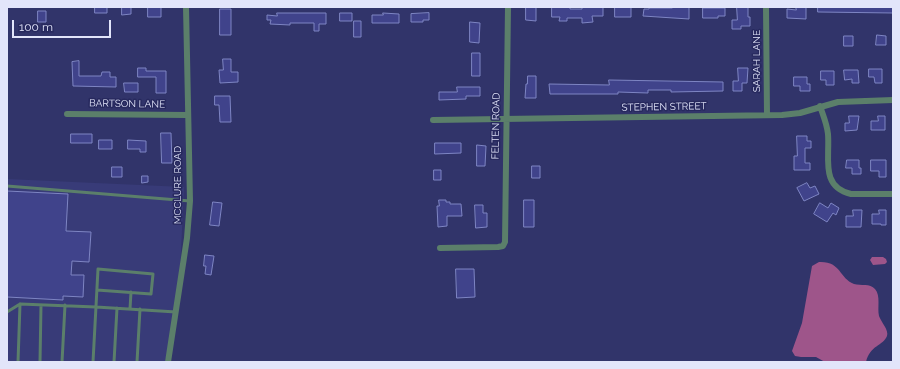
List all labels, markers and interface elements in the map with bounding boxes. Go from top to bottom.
scale bar [14,12,113,38]
text: 100 m [19,20,53,34]
street label: SARAH LANE [751,30,763,92]
street label: FELTEN ROAD [489,92,503,160]
street label: BARTSON LANE [89,97,165,111]
street label: STEPHEN STREET [621,100,707,114]
street label: MCCLURE ROAD [172,146,184,224]

